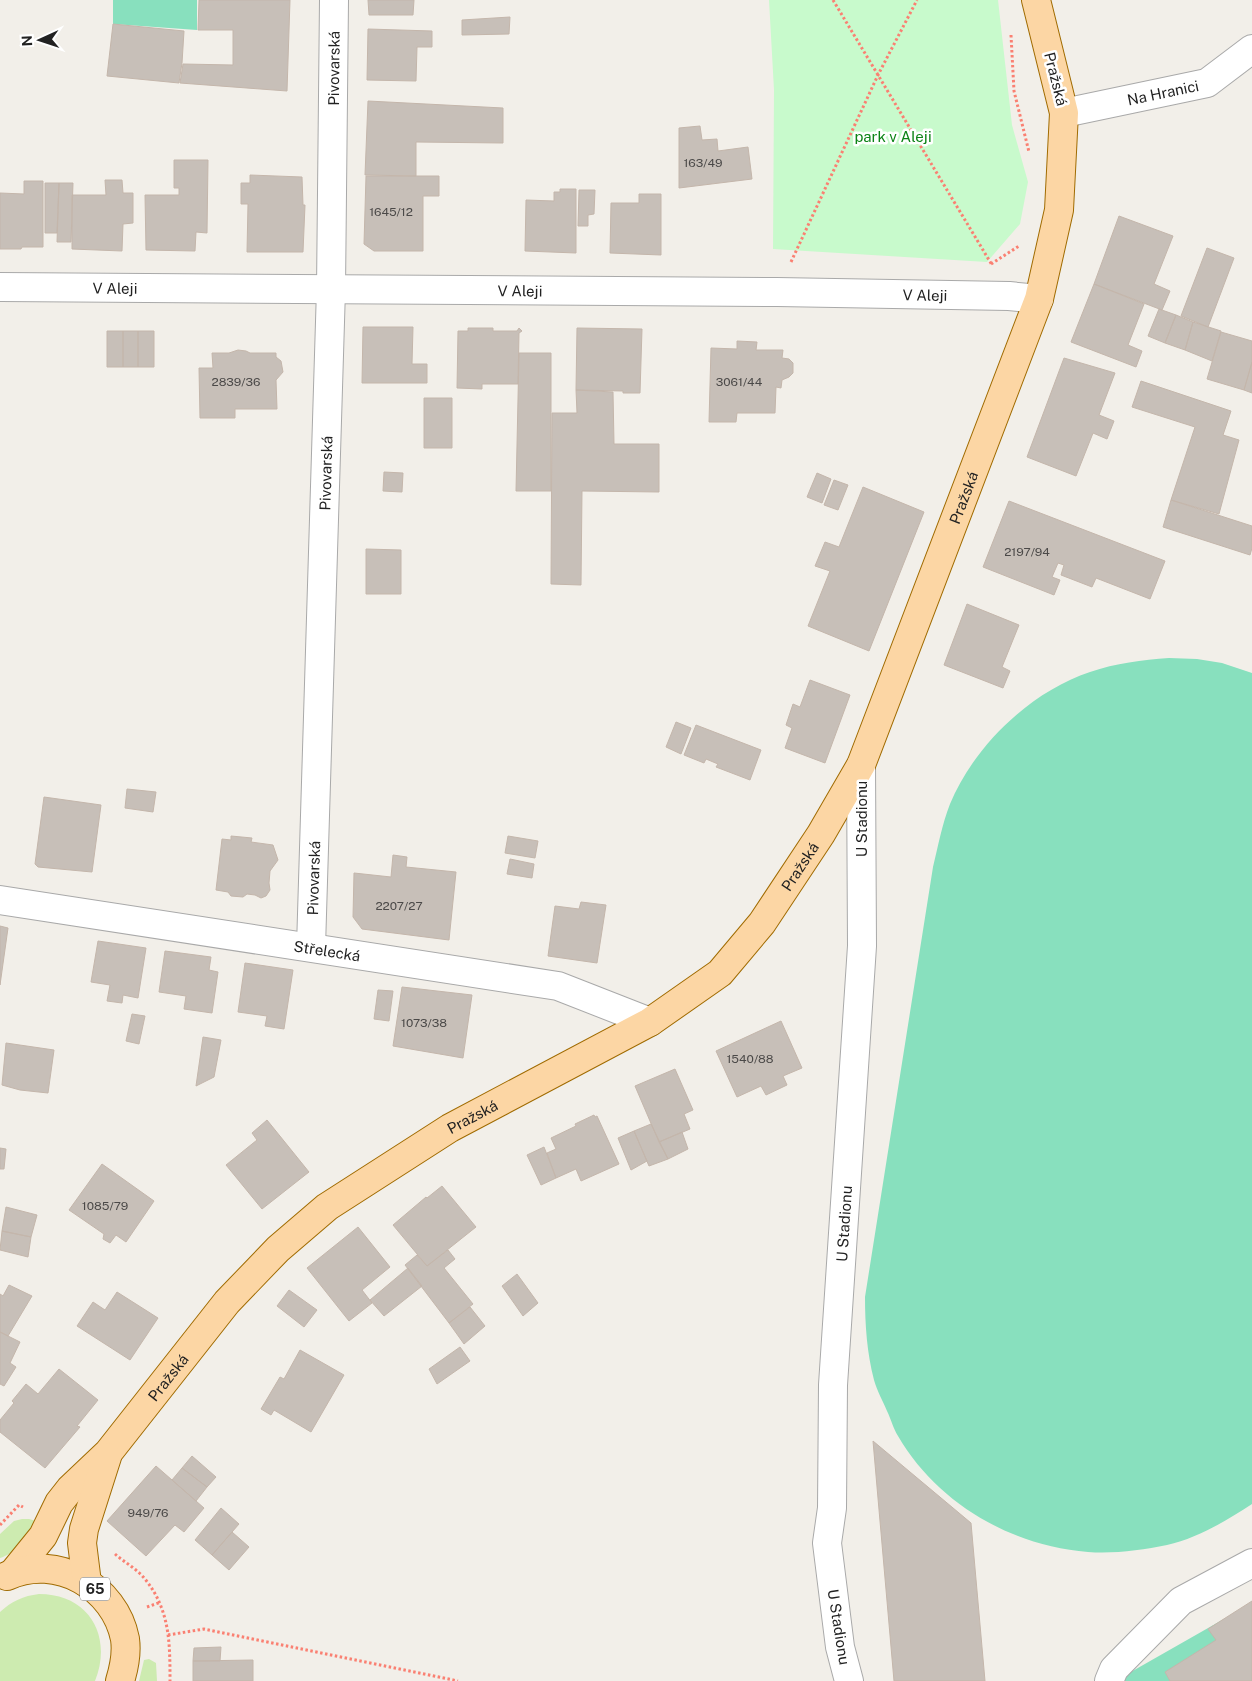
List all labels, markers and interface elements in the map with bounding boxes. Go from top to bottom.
north arrow [15,15,65,65]
street label: Pivovarská [324,31,342,106]
text: N [19,35,35,47]
street label: Pražská [1041,50,1071,108]
street label: Na Hranici [1125,76,1200,108]
park label: park v Aleji [854,128,932,145]
house number: 163/49 [683,156,723,170]
house number: 1645/12 [369,205,413,219]
street label: V Aleji [93,279,137,296]
street label: V Aleji [498,282,542,299]
street label: V Aleji [902,286,948,303]
house number: 2839/36 [212,375,260,389]
house number: 3061/44 [716,375,763,389]
street label: Pivovarská [316,436,335,511]
street label: Pražská [945,469,981,526]
house number: 2197/94 [1004,545,1050,559]
street label: U Stadionu [853,781,870,857]
street label: Pražská [777,839,822,894]
street label: Pivovarská [303,840,323,916]
house number: 2207/27 [375,899,423,913]
street label: Střelecká [293,937,362,964]
house number: 1073/38 [401,1016,447,1030]
house number: 1540/88 [726,1052,774,1066]
street label: Pražská [444,1096,500,1137]
street label: U Stadionu [833,1185,855,1262]
house number: 1085/79 [82,1199,128,1213]
street label: Pražská [144,1350,191,1404]
house number: 949/76 [127,1506,169,1520]
road number: 65 [80,1578,110,1600]
street label: U Stadionu [825,1588,853,1666]

